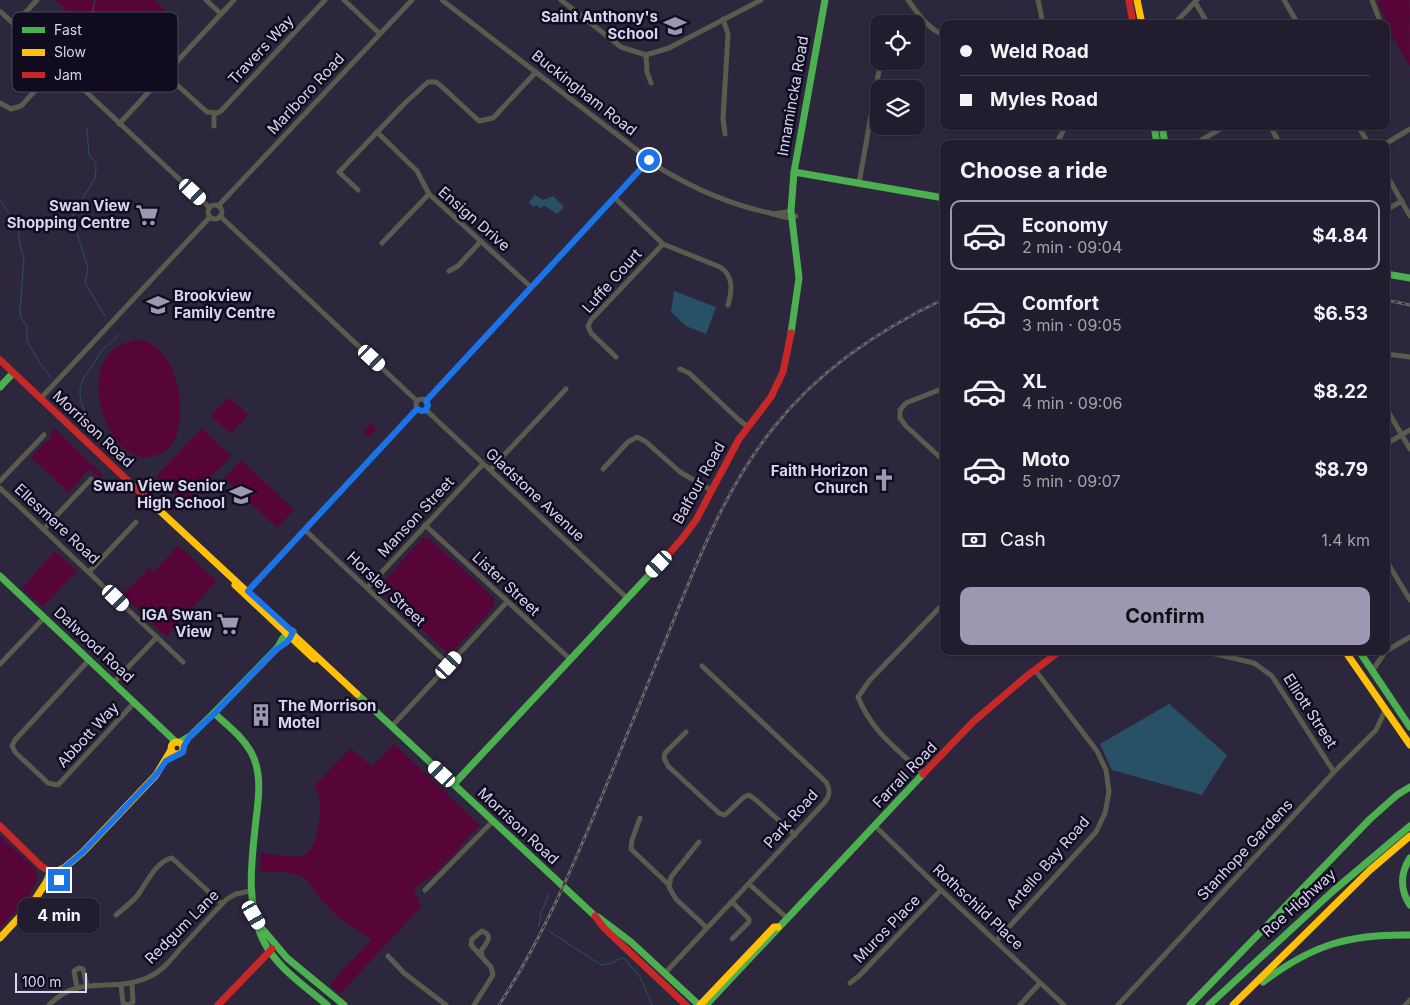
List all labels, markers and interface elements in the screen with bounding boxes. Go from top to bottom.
place label: Saint Anthony's School [541,7,658,43]
street label: Travers Way [224,11,298,88]
legend [12,12,178,92]
school or university icon: Saint Anthony's School [662,13,688,39]
map controls [870,15,925,135]
button: locate [870,15,925,70]
text: Fast [54,21,82,38]
street label: Innamincka Road [773,34,812,157]
text: Weld Road [990,40,1089,63]
text: Slow [54,43,86,60]
street label: Buckingham Road [528,46,641,139]
street label: Marlboro Road [263,49,348,138]
text: Jam [54,66,82,83]
button: layers [870,80,925,135]
text: Myles Road [990,88,1098,111]
route start [638,149,660,171]
text: Choose a ride [960,157,1108,183]
car [176,176,209,208]
street label: Ensign Drive [435,182,514,255]
place label: Swan View Shopping Centre [7,196,130,232]
supermarket icon: Swan View Shopping Centre [134,202,160,228]
icon: car [962,213,1007,258]
text: Economy [1022,214,1108,237]
text: $4.84 [1312,224,1368,247]
text: 2 min · 09:04 [1022,237,1122,257]
street label: Luffe Court [578,245,646,317]
place label: Brookview Family Centre [174,286,275,322]
icon: car [962,291,1007,336]
school or university icon: Brookview Family Centre [145,292,171,318]
text: Comfort [1022,292,1099,315]
text: $6.53 [1313,302,1368,325]
text: 3 min · 09:05 [1022,315,1122,335]
car [355,342,388,374]
icon: car [962,369,1007,414]
text: XL [1022,370,1047,393]
text: $8.22 [1313,380,1368,403]
street label: Morrison Road [49,386,138,471]
text: 4 min · 09:06 [1022,393,1122,413]
street label: Balfour Road [668,438,729,527]
street label: Gladstone Avenue [482,444,589,545]
icon: car [962,447,1007,492]
text: Moto [1022,448,1070,471]
text: $8.79 [1315,458,1368,481]
place label: Faith Horizon Church [771,461,868,497]
church icon: Faith Horizon Church [871,467,897,493]
text: 5 min · 09:07 [1022,471,1121,491]
street label: Manson Street [374,472,458,561]
place label: Swan View Senior High School [93,476,225,512]
street label: Ellesmere Road [11,479,104,568]
school or university icon: Swan View Senior High School [228,482,254,508]
icon: cash [960,526,988,554]
text: Cash [1000,528,1046,551]
text: 1.4 km [1321,530,1370,550]
street label: Horsley Street [343,547,430,630]
street label: Lister Street [469,547,544,620]
car [643,548,674,580]
car [99,582,132,614]
button: Confirm [960,587,1370,645]
street label: Dalwood Road [50,603,138,687]
place label: IGA Swan View [142,605,212,641]
supermarket icon: IGA Swan View [215,611,241,637]
car [433,649,464,681]
street label: Elliott Street [1279,670,1342,752]
place label: The Morrison Motel [278,696,376,732]
street label: Abbott Way [53,698,123,771]
building icon: The Morrison Motel [248,702,274,728]
street label: Farrall Road [868,738,941,812]
car [425,758,458,790]
street label: Morrison Road [474,783,563,868]
street label: Park Road [759,785,822,852]
street label: Stanhope Gardens [1193,795,1297,904]
street label: Artello Bay Road [1002,812,1093,913]
street label: Rothschild Place [929,860,1028,954]
street label: Roe Highway [1258,864,1340,941]
route end [48,869,70,891]
street label: Redgum Lane [141,886,223,968]
street label: Muros Place [849,890,924,967]
callout: 4 min [18,898,100,932]
car [240,898,267,932]
text: 4 min [37,905,81,925]
scale bar [15,970,88,993]
text: 100 m [22,973,62,990]

